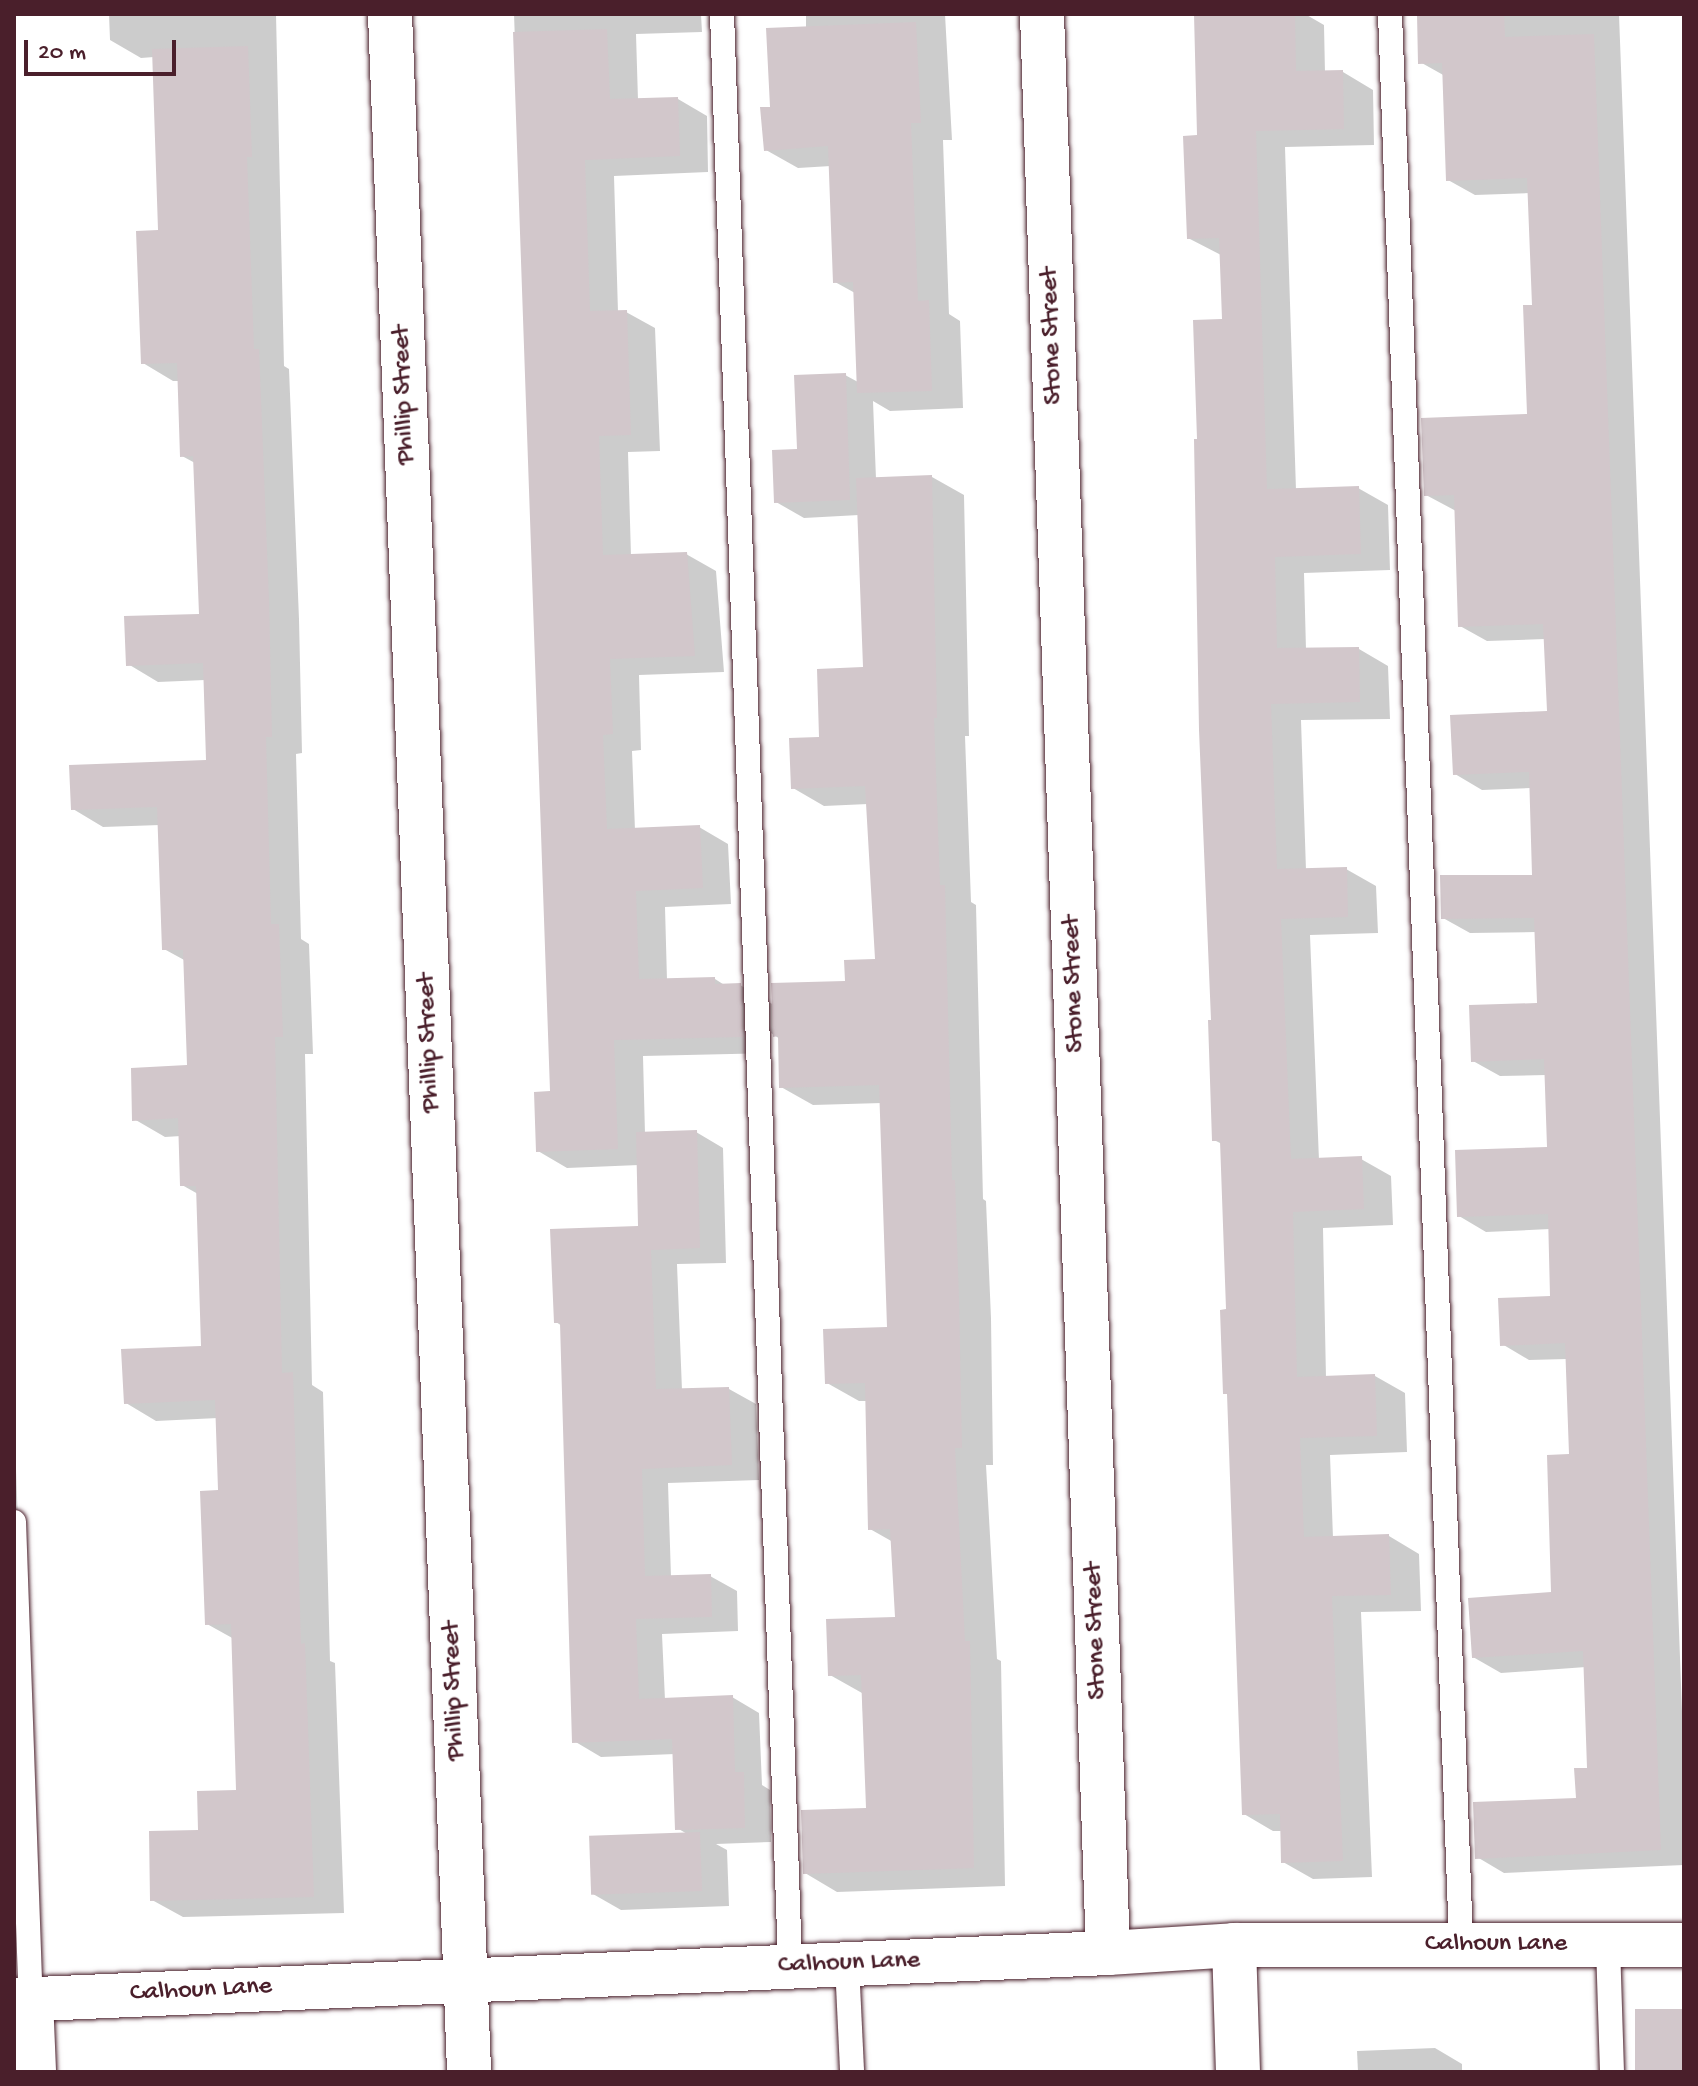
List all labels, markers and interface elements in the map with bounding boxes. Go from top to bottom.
scale bar [28,24,180,74]
text: 20 m [38,39,86,68]
street label: Stone Street [1035,267,1071,405]
street label: Phillip Street [387,325,423,465]
street label: Stone Street [1057,915,1093,1053]
street label: Phillip Street [412,973,448,1113]
street label: Stone Street [1079,1562,1115,1700]
street label: Phillip Street [437,1621,473,1761]
street label: Calhoun Lane [1425,1929,1567,1961]
street label: Calhoun Lane [777,1946,921,1982]
street label: Calhoun Lane [129,1972,273,2010]

